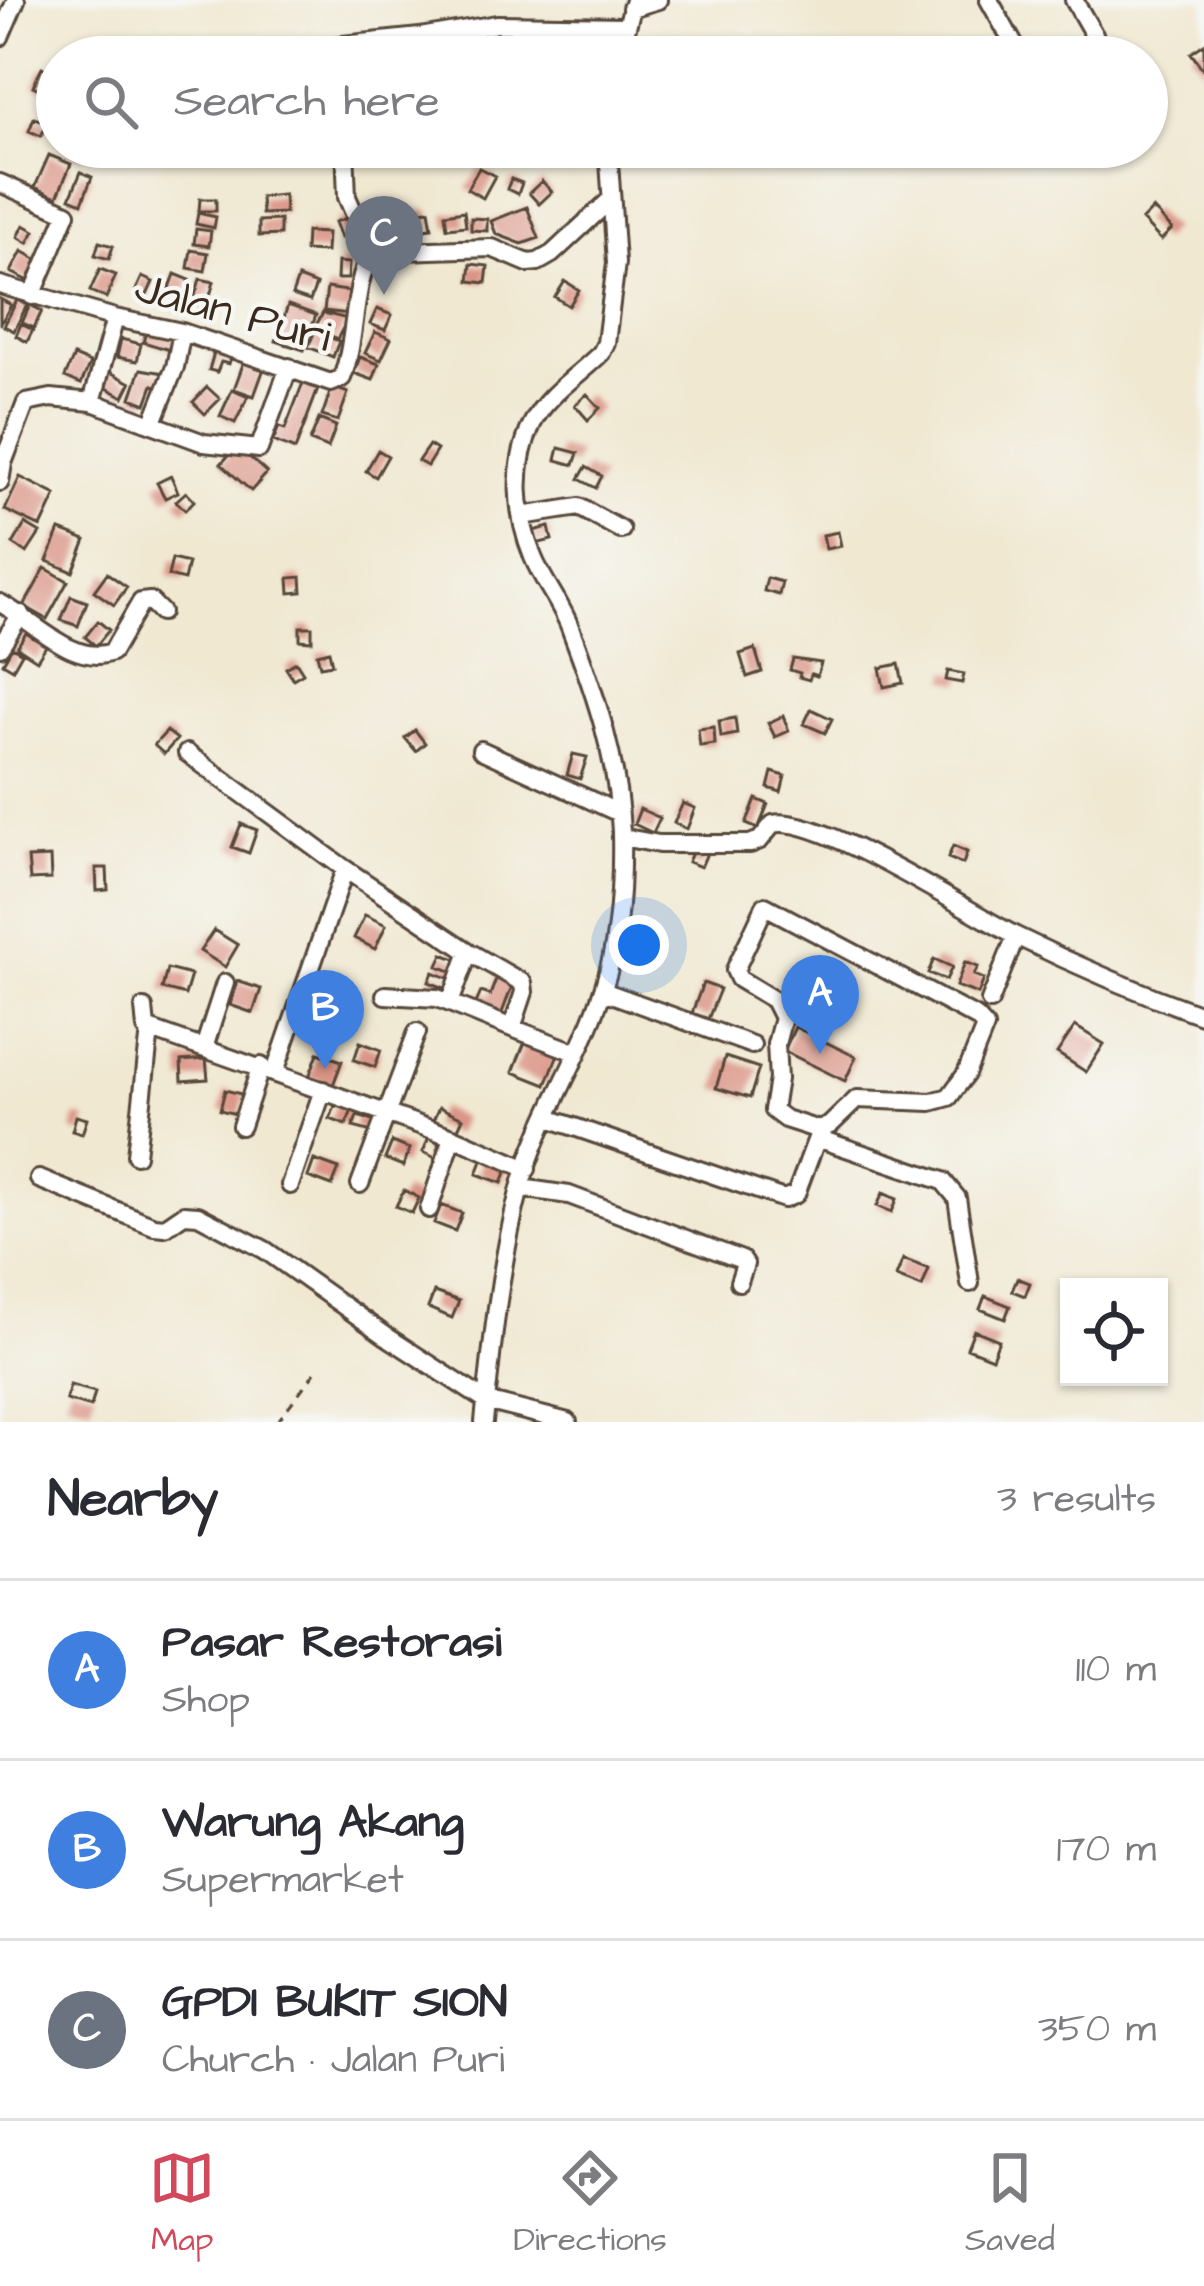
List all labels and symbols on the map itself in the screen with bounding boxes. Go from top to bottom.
pin: C [345,196,423,295]
street label: Jalan Puri [128,257,338,369]
your location [609,915,669,975]
pin: A [781,955,859,1054]
pin: B [286,970,364,1069]

